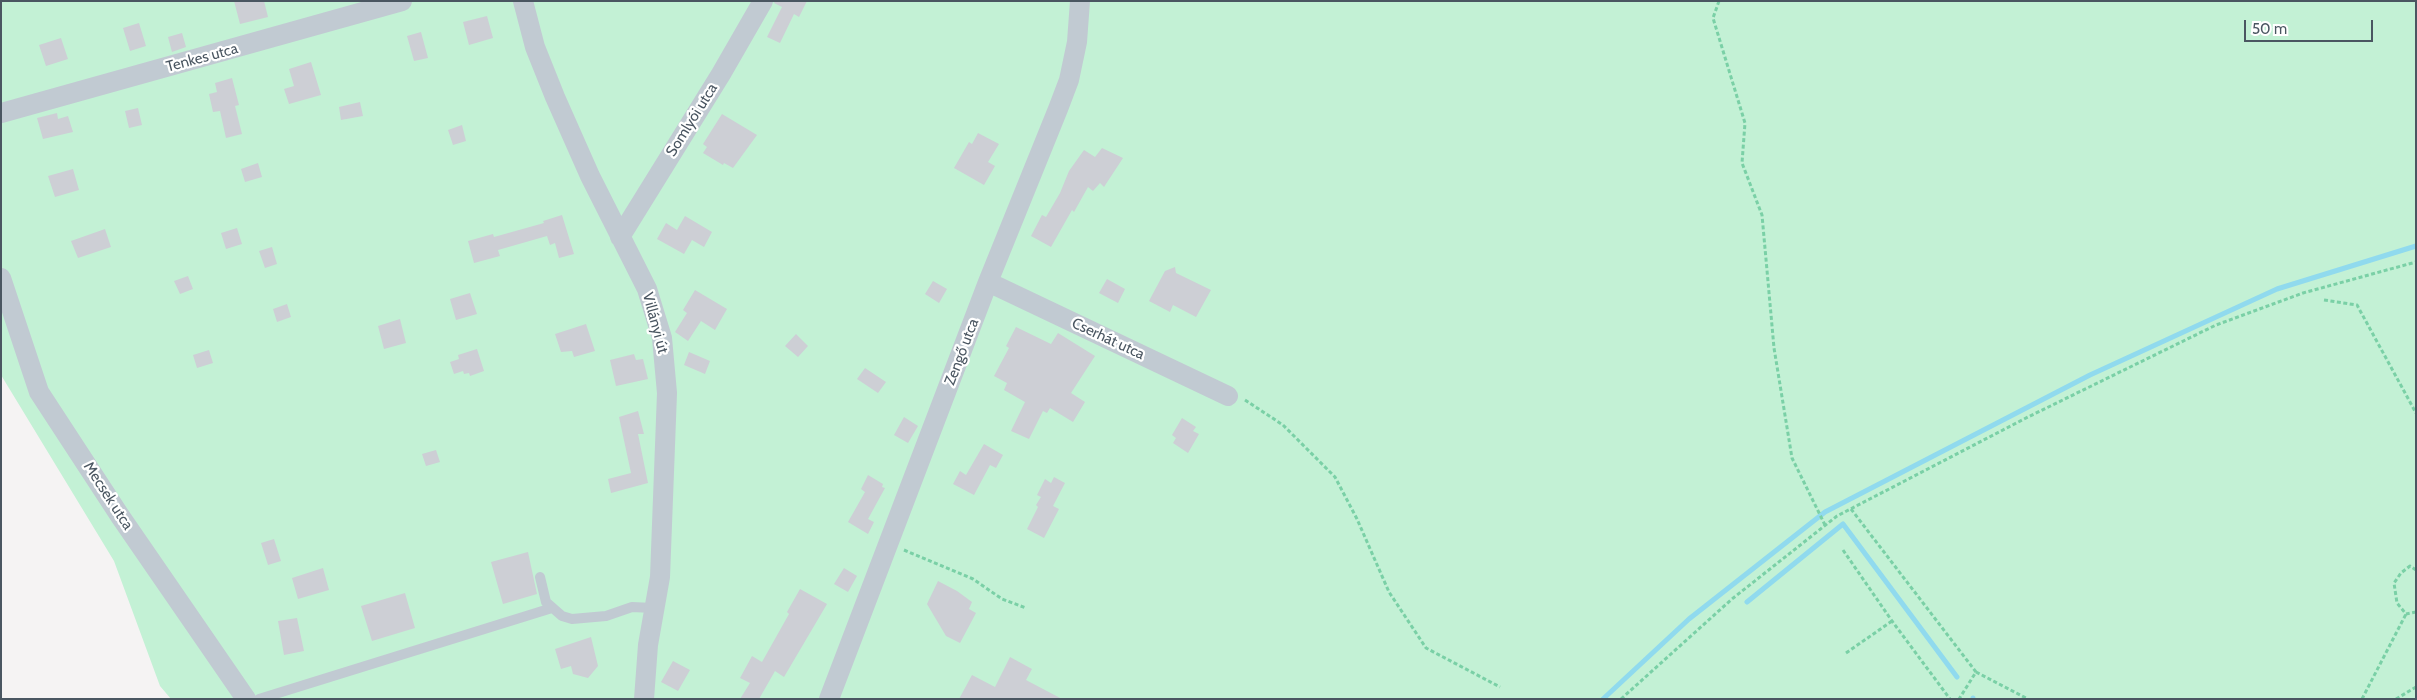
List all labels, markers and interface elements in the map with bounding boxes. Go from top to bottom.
scale bar [2247,10,2376,42]
text: 50 m [2252,20,2287,38]
street label: Tenkes utca [164,40,240,76]
street label: Somlyói utca [662,80,722,160]
street label: Villányi út [638,290,672,356]
street label: Cserhát utca [1069,314,1147,364]
street label: Zengő utca [941,316,983,388]
street label: Mecsek utca [79,459,137,533]

